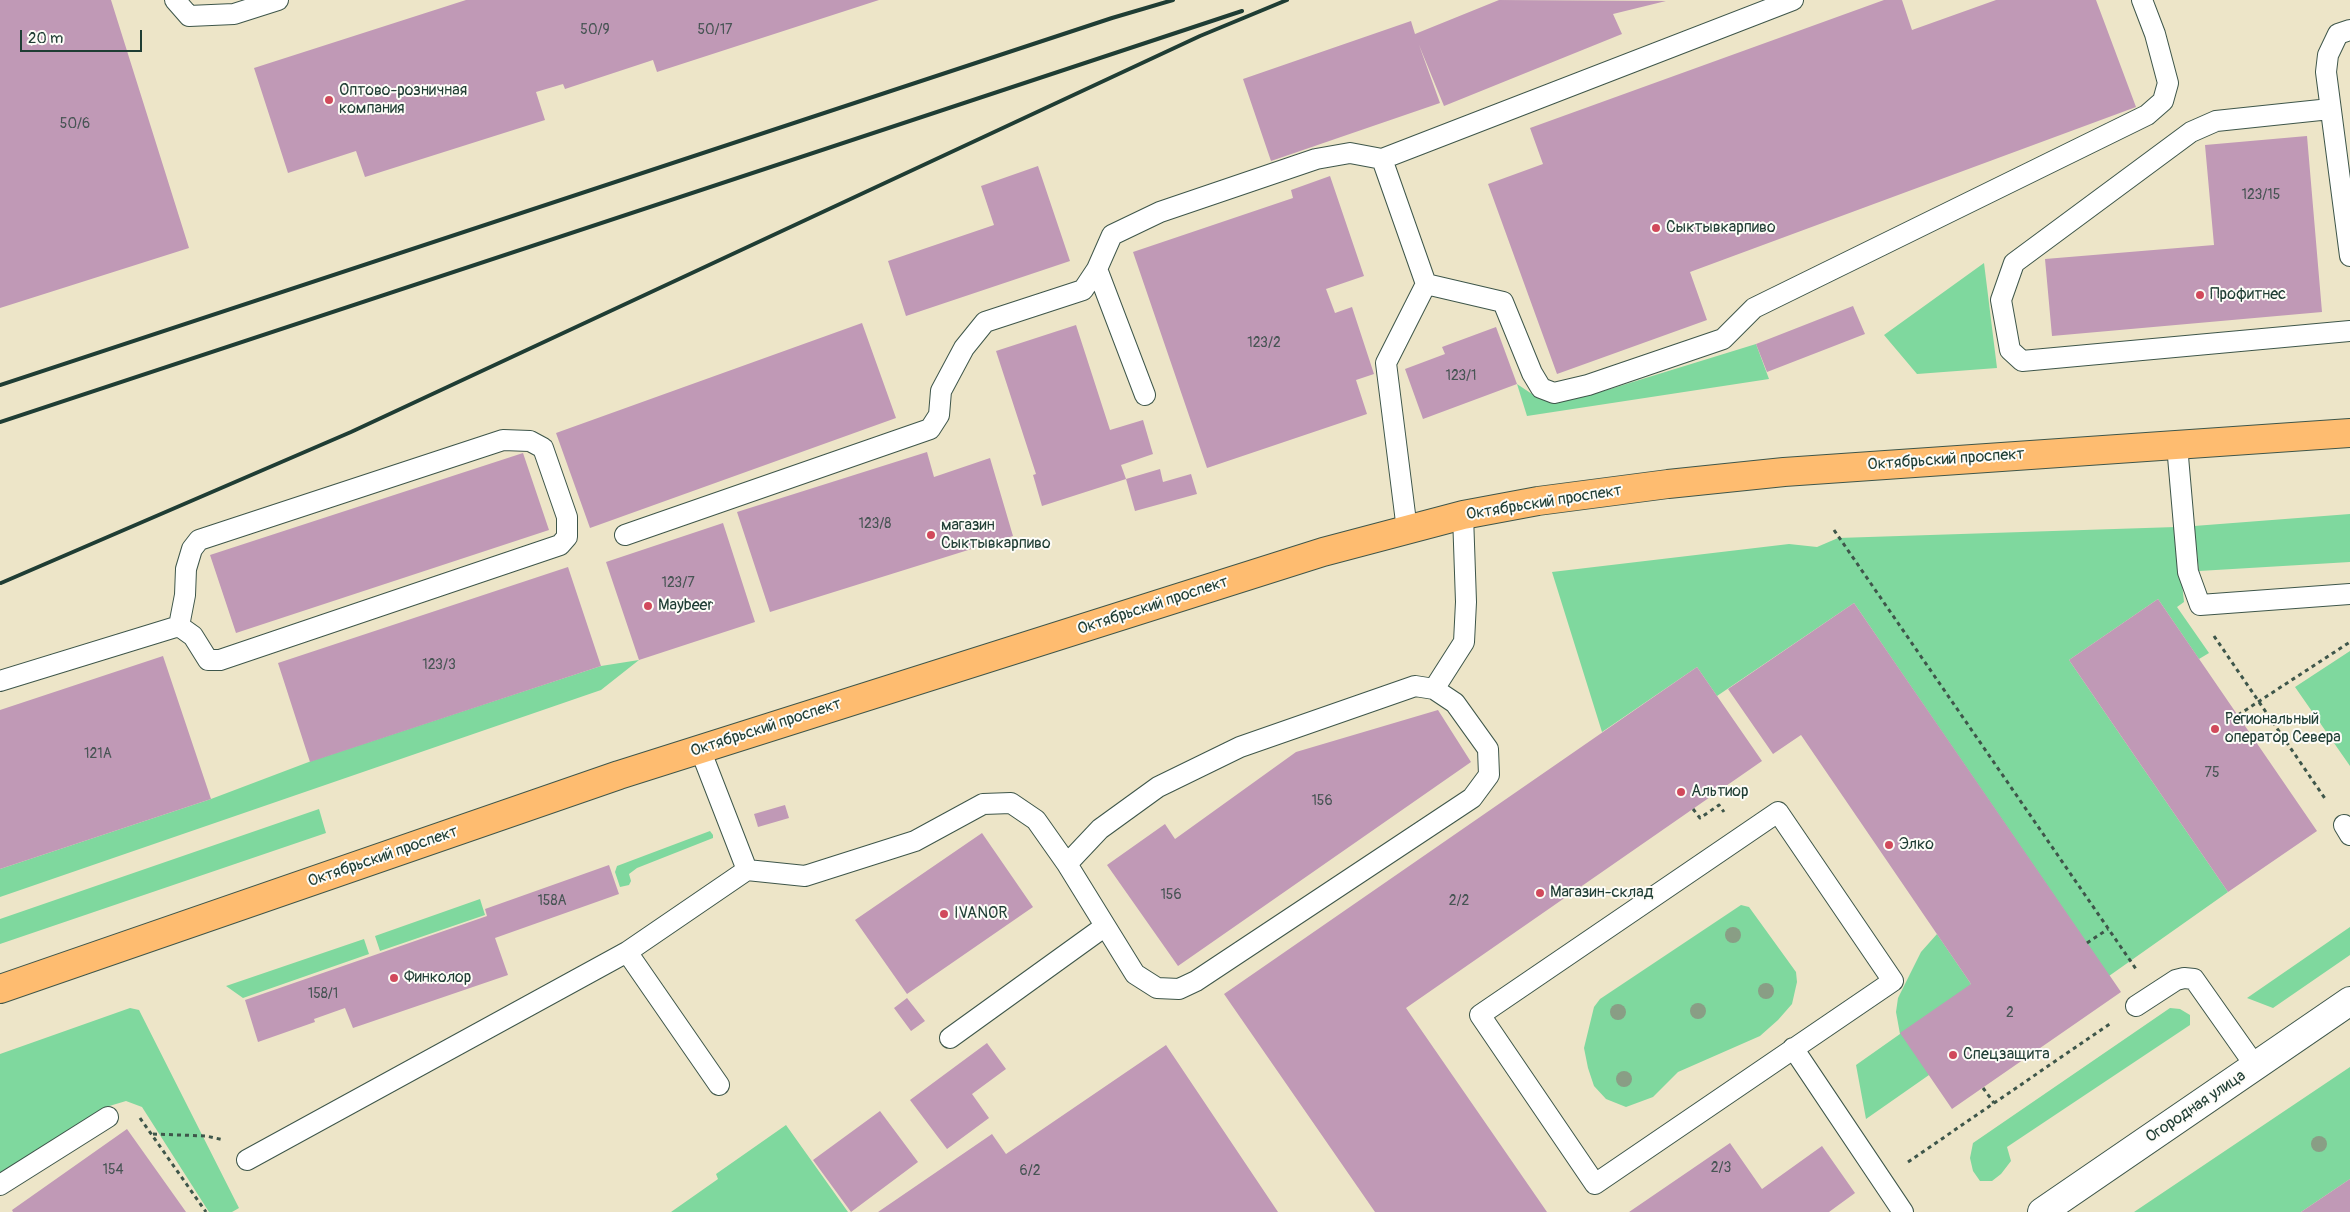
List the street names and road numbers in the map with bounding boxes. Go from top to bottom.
street label: Октябрьский проспект [1867,445,2025,475]
street label: Октябрьский проспект [1465,481,1623,525]
street label: Октябрьский проспект [1075,573,1231,639]
street label: Октябрьский проспект [688,695,844,761]
street label: Октябрьский проспект [305,822,461,892]
street label: Огородная улица [2142,1067,2250,1147]

